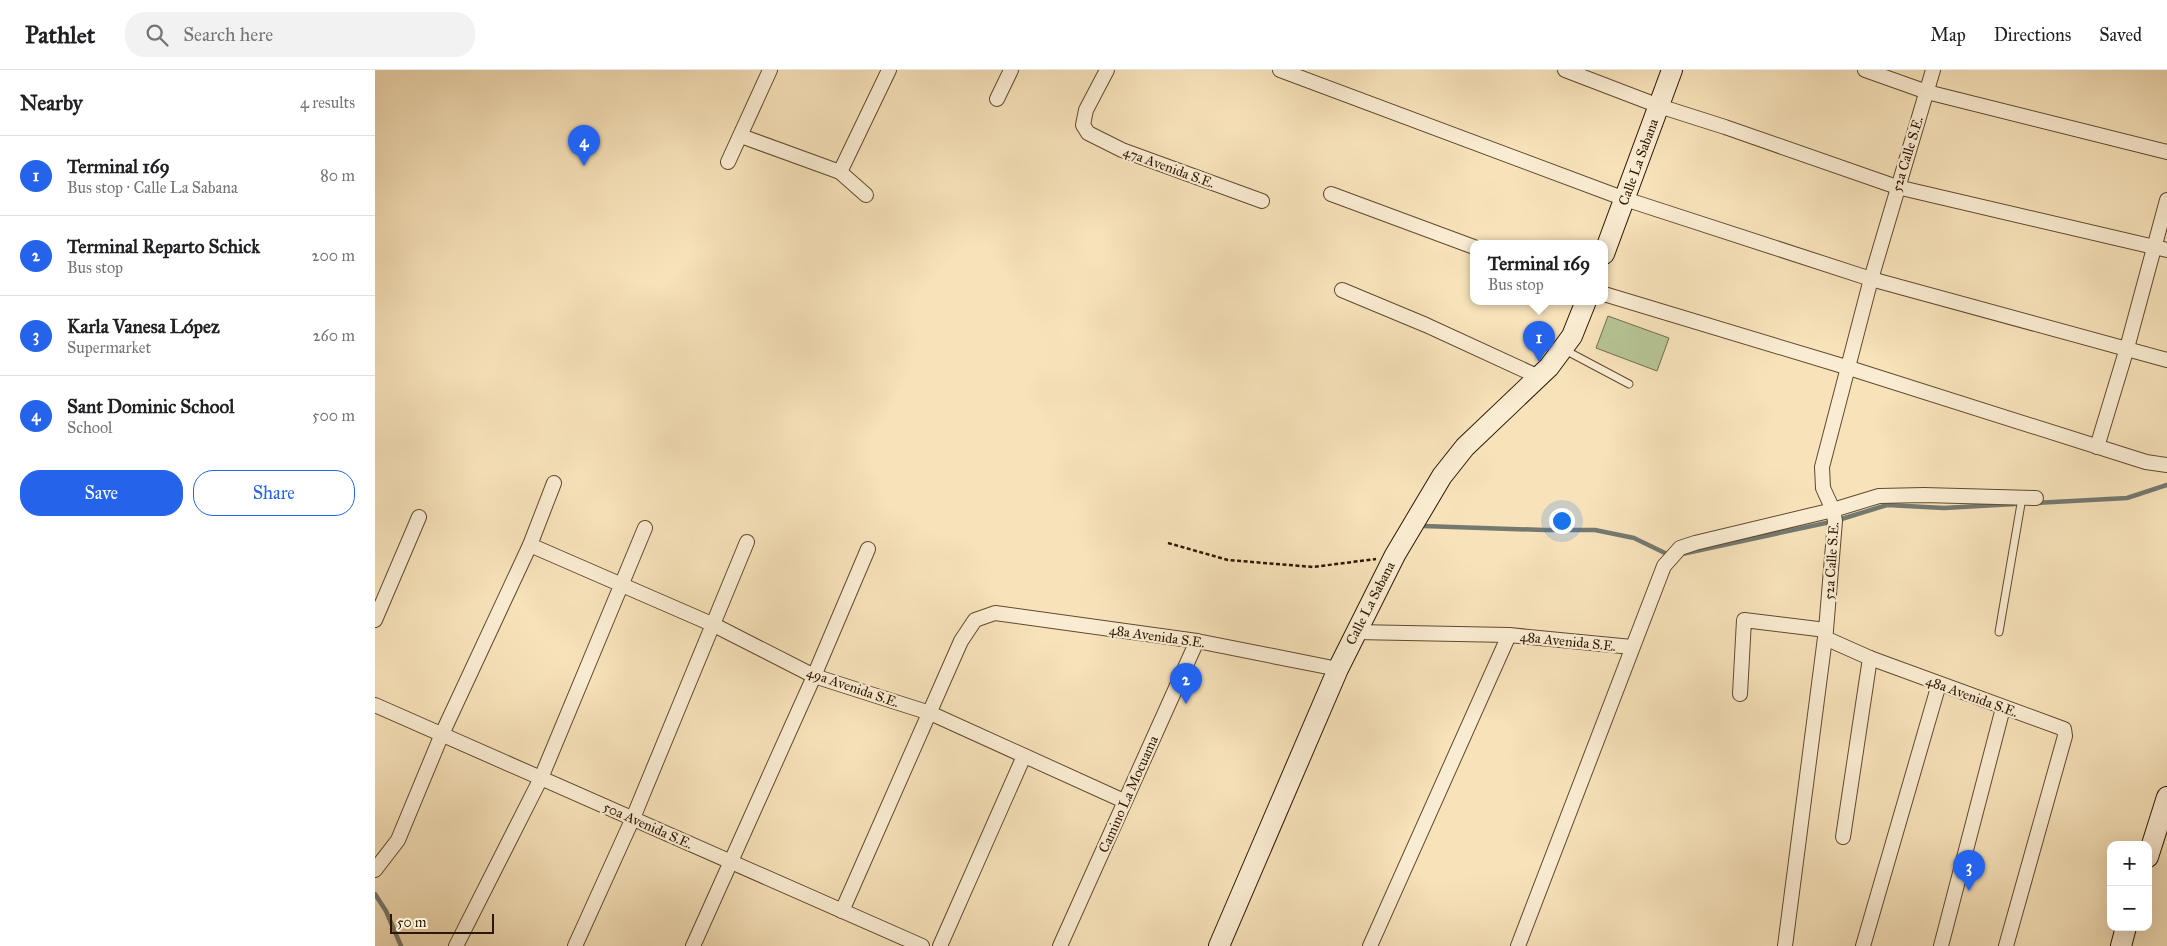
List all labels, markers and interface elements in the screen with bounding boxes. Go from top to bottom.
search box [125,12,475,57]
text: Pathlet [25,20,95,50]
icon: search [143,21,171,49]
text: Search here [183,23,273,46]
text: Map [1930,24,1966,46]
text: Directions [1994,24,2071,46]
text: Saved [2099,24,2142,46]
text: Nearby [20,90,83,116]
text: 4 results [300,93,355,112]
street label: 52a Calle S.E. [1888,114,1927,194]
street label: Calle La Sabana [1615,116,1662,208]
pin: 4 [568,125,600,166]
street label: 47a Avenida S.E. [1121,143,1217,192]
text: Terminal 169 [67,155,170,178]
text: 1 [33,166,39,185]
text: 80 m [320,166,355,185]
text: Bus stop · Calle La Sabana [67,178,238,197]
text: Terminal Reparto Schick [67,235,260,258]
popup [1470,240,1608,305]
text: 2 [32,246,40,265]
text: 200 m [312,246,355,265]
text: Terminal 169 [1488,252,1590,275]
text: Bus stop [67,258,123,277]
text: Bus stop [1488,275,1544,294]
text: Karla Vanesa López [67,315,220,338]
pin: 1 [1523,321,1555,362]
text: 3 [33,326,39,345]
text: 260 m [313,326,355,345]
text: Supermarket [67,338,151,357]
text: Sant Dominic School [67,395,234,418]
text: 4 [32,406,40,425]
text: 500 m [312,406,355,425]
text: School [67,418,112,437]
button: Save [20,470,183,516]
button: Share [193,470,355,516]
your location [1549,508,1575,534]
street label: 52a Calle S.E. [1820,521,1843,601]
street label: Calle La Sabana [1342,559,1399,648]
street label: 48a Avenida S.E. [1108,621,1206,652]
street label: 48a Avenida S.E. [1519,628,1617,655]
pin: 2 [1170,663,1202,704]
street label: 49a Avenida S.E. [804,664,901,711]
street label: 48a Avenida S.E. [1924,672,2020,721]
street label: Camino La Mocuama [1095,733,1162,855]
street label: 50a Avenida S.E. [600,798,695,853]
map controls [2107,841,2152,931]
button: + [2107,841,2152,886]
pin: 3 [1953,850,1985,891]
button: − [2107,886,2152,931]
scale bar [390,911,494,934]
text: 50 m [397,914,426,931]

